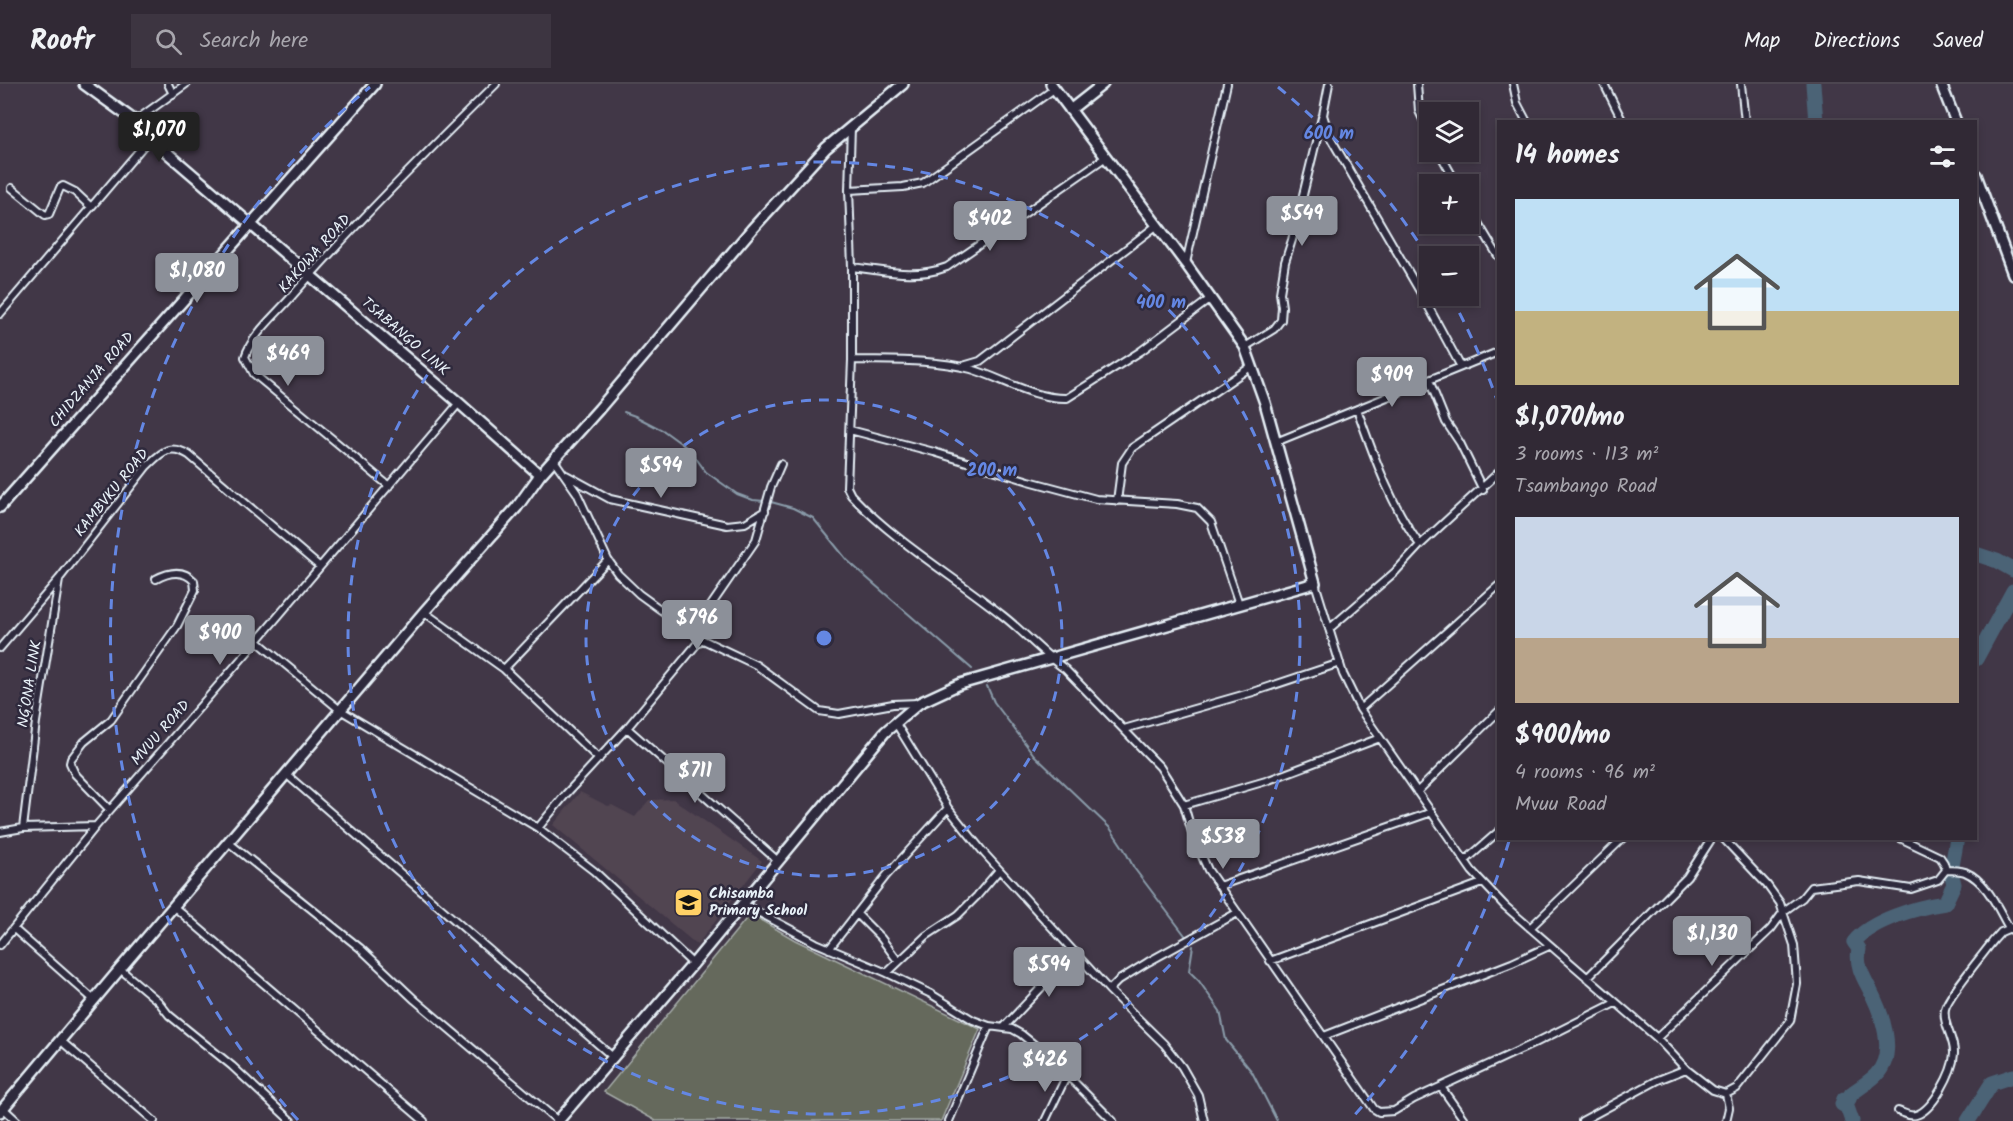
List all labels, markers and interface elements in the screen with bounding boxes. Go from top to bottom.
search box [131,14,551,68]
text: Roofr [30,19,95,64]
text: Search here [200,24,308,59]
icon: search [152,25,185,58]
text: Map [1744,25,1780,58]
text: Directions [1813,25,1900,58]
text: Saved [1933,25,1983,58]
map controls [1419,102,1479,306]
button: layers [1419,102,1479,162]
pin: $1,070 [110,112,208,163]
text: $1,070 [132,115,186,147]
text: 600 m [1304,120,1354,149]
text: 14 homes [1515,135,1620,177]
icon: filters [1926,140,1959,173]
button: + [1419,174,1479,234]
pin: $549 [1266,196,1338,247]
text: $549 [1281,199,1323,231]
pin: $402 [954,201,1026,252]
text: $402 [968,204,1012,236]
street label: KAKOWA ROAD [273,209,357,299]
icon: home [1683,238,1791,346]
button: − [1419,246,1479,306]
pin: $1,080 [148,253,246,304]
text: $1,080 [169,256,225,288]
text: 400 m [1136,289,1186,318]
street label: TSABANGO LINK [356,292,455,382]
street label: CHIDZANJA ROAD [43,326,141,433]
pin: $469 [252,336,324,387]
text: $469 [266,339,310,371]
pin: $909 [1356,357,1428,408]
text: $909 [1371,360,1413,392]
text: $1,070/mo [1515,397,1625,439]
text: 3 rooms · 113 m² [1515,439,1658,471]
street label: KAMBVKU ROAD [69,443,155,543]
pin: $594 [625,448,697,499]
text: $594 [640,451,682,483]
text: 200 m [967,457,1018,486]
text: Tsambango Road [1515,471,1657,503]
icon: home [1683,556,1791,664]
pin: $796 [661,600,733,651]
text: $796 [676,603,718,635]
pin: $900 [184,615,256,666]
text: $900 [199,618,241,650]
centre of rings [814,628,834,648]
street label: NG'ONA LINK [11,639,49,729]
street label: MVUU ROAD [126,695,197,771]
text: $900/mo [1515,715,1611,757]
pin: $711 [659,753,731,804]
text: $711 [678,756,712,788]
text: 4 rooms · 96 m² [1515,757,1655,789]
text: Mvuu Road [1515,789,1607,821]
pin: $538 [1187,819,1259,870]
text: $538 [1201,822,1245,854]
place label: Chisamba Primary School [709,882,807,923]
school or university icon: Chisamba Primary School [672,887,704,919]
pin: $1,130 [1663,916,1761,967]
text: $1,130 [1687,919,1737,951]
pin: $594 [1013,947,1085,998]
text: $594 [1028,950,1070,982]
pin: $426 [1009,1042,1081,1093]
text: $426 [1022,1045,1068,1077]

